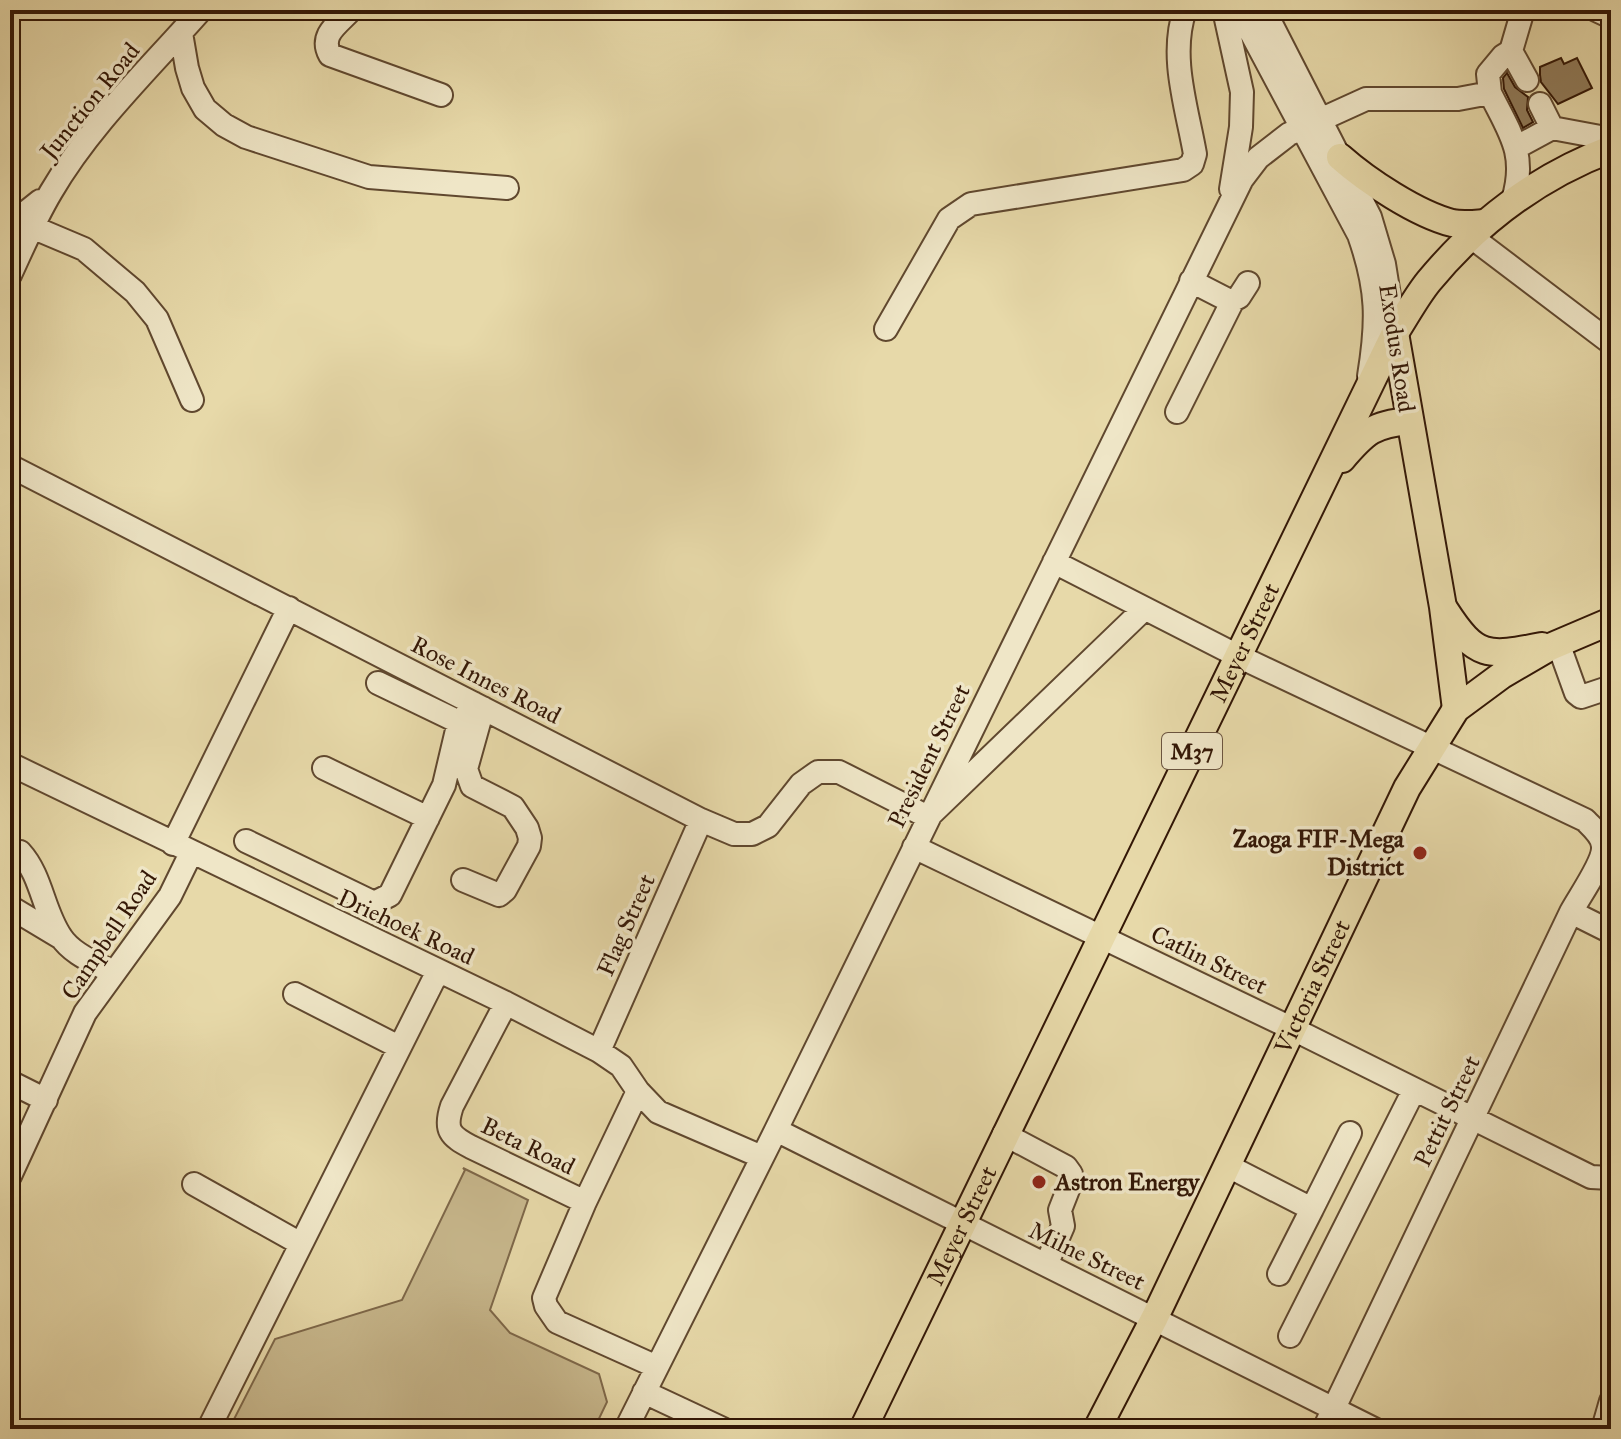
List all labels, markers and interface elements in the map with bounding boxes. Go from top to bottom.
street label: Junction Road [32,37,146,168]
street label: Exodus Road [1372,282,1422,414]
street label: Meyer Street [1203,578,1287,707]
street label: Rose Innes Road [406,629,566,731]
street label: President Street [881,679,977,833]
road number: M37 [1162,733,1222,769]
place label: Zaoga FIF-Mega District [1233,824,1405,882]
marker: Zaoga FIF-Mega District [1411,844,1429,862]
street label: Campbell Road [55,865,163,1005]
street label: Flag Street [590,869,662,981]
street label: Driehoek Road [333,882,479,972]
street label: Victoria Street [1267,915,1357,1059]
street label: Catlin Street [1146,919,1273,1001]
street label: Pettit Street [1407,1050,1487,1171]
street label: Beta Road [476,1110,580,1182]
street label: Meyer Street [920,1161,1004,1290]
place label: Astron Energy [1053,1167,1201,1197]
marker: Astron Energy [1030,1173,1048,1191]
street label: Milne Street [1024,1215,1150,1297]

